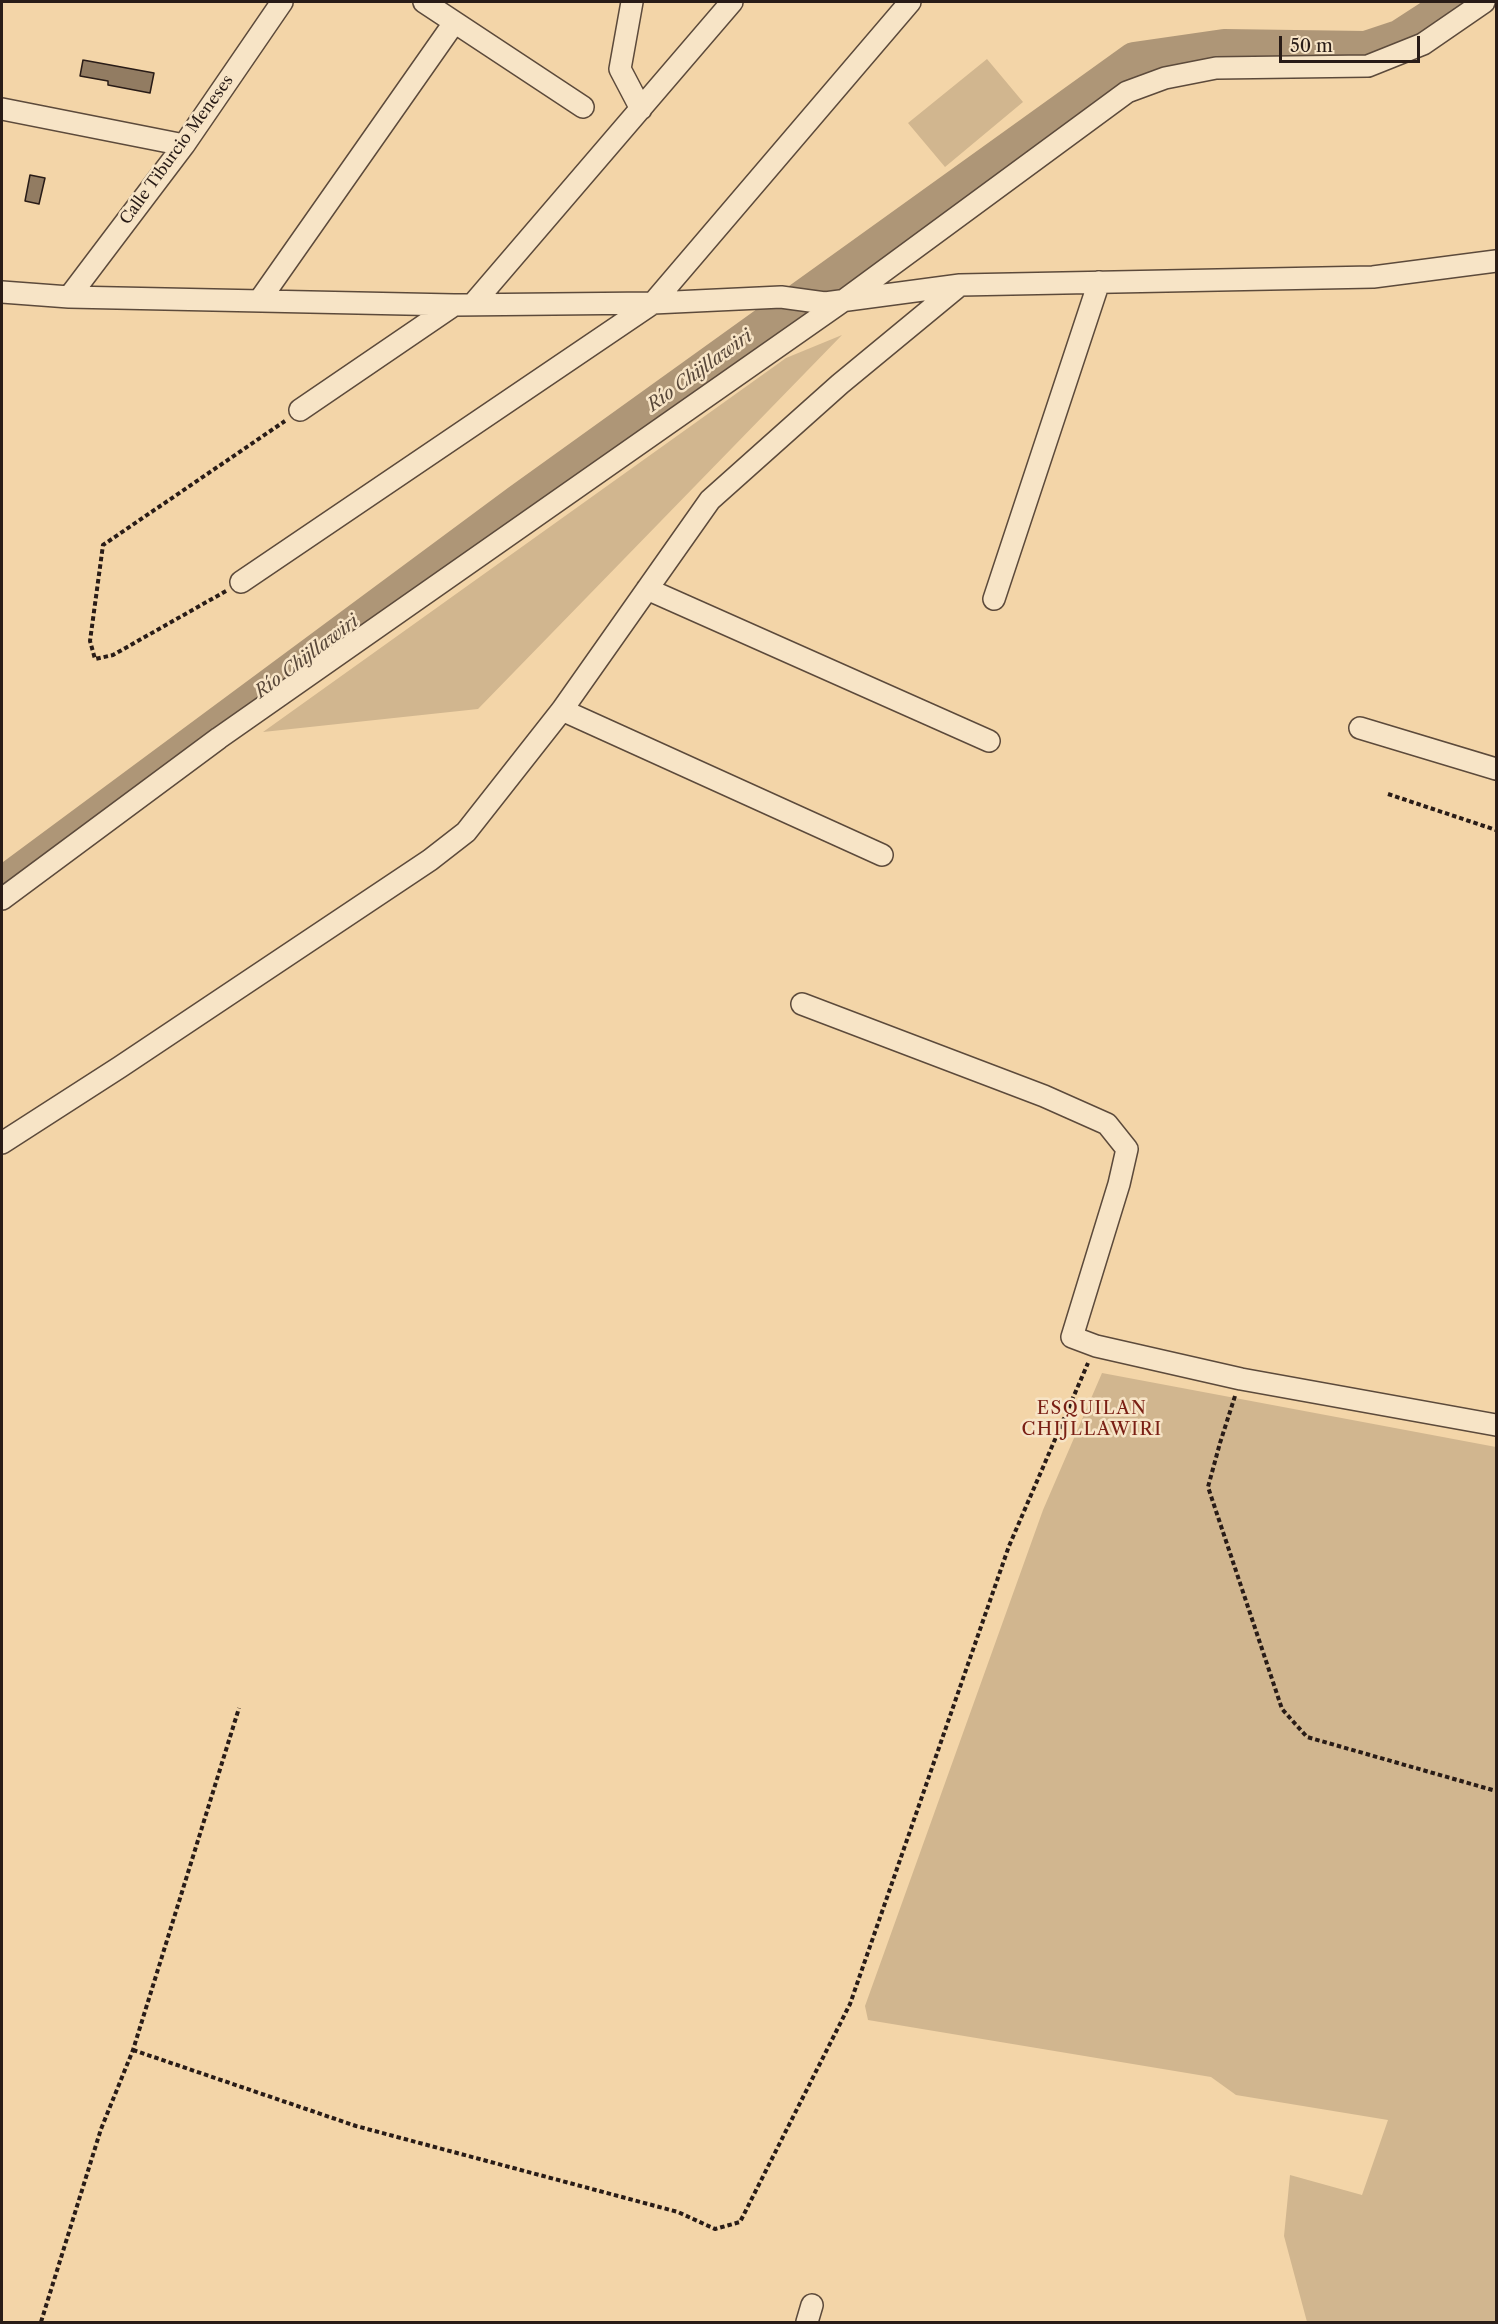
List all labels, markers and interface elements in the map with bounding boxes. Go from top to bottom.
scale bar [1282,24,1423,62]
text: 50 m [1290,35,1333,57]
street label: Calle Tiburcio Meneses [116,71,238,229]
water label: Río Chijllawiri [643,326,757,416]
water label: Río Chijllawiri [251,611,363,703]
district label: ESQUILAN CHIJLLAWIRI [1021,1398,1163,1440]

